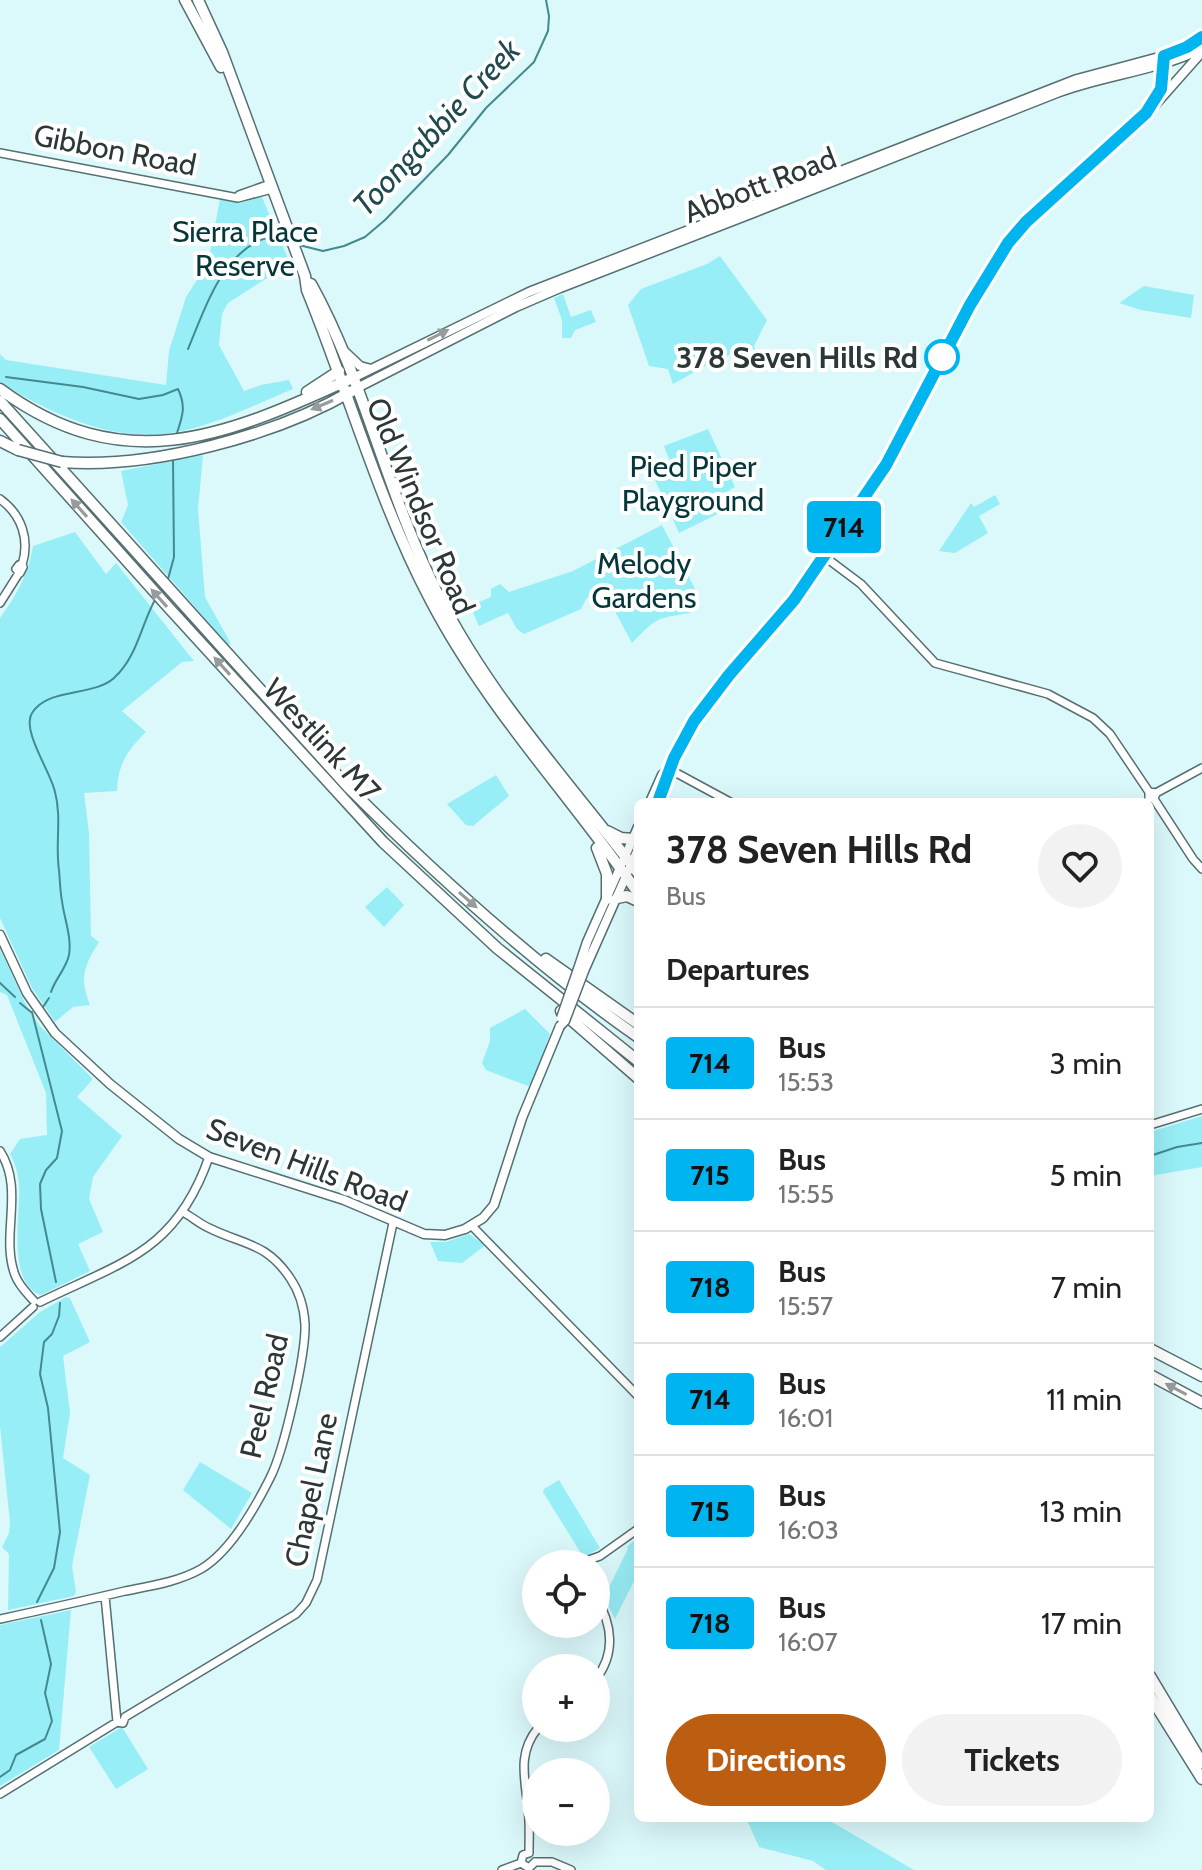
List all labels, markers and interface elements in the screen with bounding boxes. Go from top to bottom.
water label: Toongabbie Creek [344,30,529,224]
street label: Gibbon Road [31,116,199,184]
street label: Abbott Road [679,139,841,231]
park label: Sierra Place Reserve [172,213,318,284]
one-way arrow [427,329,450,342]
place label: 378 Seven Hills Rd [676,339,918,376]
marker: 378 Seven Hills Rd [925,340,959,374]
street label: Old Windsor Road [359,392,483,620]
one-way arrow [310,399,334,412]
park label: Pied Piper Playground [622,448,764,519]
one-way arrow [70,499,88,518]
line badge: 714 [798,501,890,553]
text: 714 [823,510,865,544]
park label: Melody Gardens [592,545,696,616]
one-way arrow [151,588,168,608]
one-way arrow [213,657,231,676]
street label: Westlink M7 [256,671,388,809]
button: heart [1038,824,1122,908]
text: 378 Seven Hills Rd [666,826,972,873]
text: Bus [666,880,706,912]
one-way arrow [458,891,478,908]
text: Departures [666,951,810,988]
text: Bus [778,1029,826,1066]
text: 3 min [1050,1045,1122,1082]
text: 714 [689,1046,731,1080]
text: 15:53 [778,1066,834,1098]
street label: Seven Hills Road [201,1110,413,1220]
text: Bus [778,1141,826,1178]
text: 5 min [1050,1157,1122,1194]
text: 715 [690,1158,730,1192]
text: 15:55 [778,1178,834,1210]
text: Bus [778,1253,826,1290]
text: 7 min [1051,1269,1122,1306]
text: 718 [689,1270,731,1304]
text: 15:57 [778,1290,833,1322]
street label: Peel Road [232,1330,296,1462]
text: Bus [778,1365,826,1402]
text: 11 min [1046,1381,1122,1418]
text: 714 [689,1382,731,1416]
one-way arrow [1165,1382,1187,1396]
text: 16:01 [778,1402,833,1434]
street label: Chapel Lane [277,1410,345,1570]
text: Bus [778,1477,826,1514]
text: 13 min [1040,1493,1122,1530]
text: 715 [690,1494,730,1528]
text: 16:03 [778,1514,839,1546]
map controls [522,1550,610,1846]
button: locate [522,1550,610,1638]
text: Bus [778,1589,826,1626]
text: 17 min [1041,1605,1122,1642]
text: 718 [689,1606,731,1640]
text: 16:07 [778,1626,838,1658]
button: + [522,1654,610,1742]
button: Directions [666,1714,886,1806]
button: Tickets [902,1714,1122,1806]
button: − [522,1758,610,1846]

